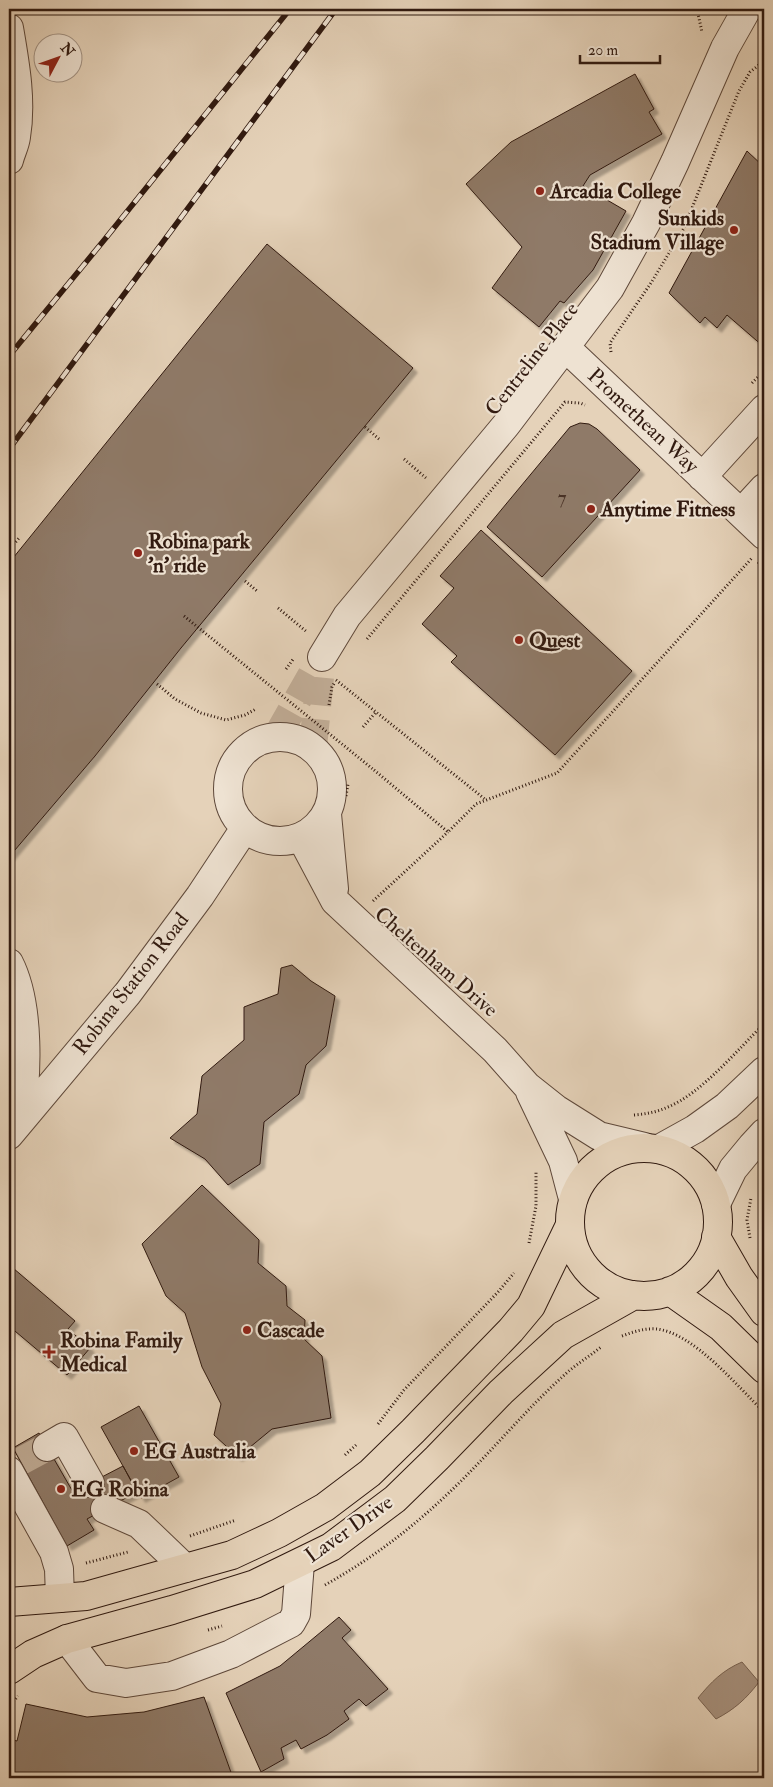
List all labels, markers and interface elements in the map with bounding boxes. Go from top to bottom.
north arrow [32,32,82,82]
scale bar [580,32,660,64]
text: N [56,39,78,60]
text: 20 m [588,41,618,60]
place label: Arcadia College [549,178,681,205]
marker: Arcadia College [534,185,546,197]
place label: Sunkids Stadium Village [591,205,724,256]
marker: Sunkids Stadium Village [728,224,740,236]
street label: Centreline Place [479,297,585,421]
street label: Promethean Way [582,362,705,480]
house number: 7 [558,486,567,510]
place label: Anytime Fitness [600,496,735,523]
marker: Anytime Fitness [585,503,597,515]
place label: Robina park 'n' ride [148,528,251,579]
marker: Robina park 'n' ride [132,547,144,559]
place label: Quest [529,627,581,654]
marker: Quest [513,634,525,646]
street label: Cheltenham Drive [369,901,504,1023]
street label: Robina Station Road [67,907,195,1061]
place label: Cascade [257,1317,325,1344]
marker: Cascade [241,1324,253,1336]
place label: Robina Family Medical [59,1327,183,1378]
marker: Robina Family Medical [42,1345,56,1359]
place label: EG Australia [144,1438,257,1465]
marker: EG Australia [128,1445,140,1457]
place label: EG Robina [71,1476,170,1503]
marker: EG Robina [55,1483,67,1495]
street label: Laver Drive [300,1489,398,1569]

